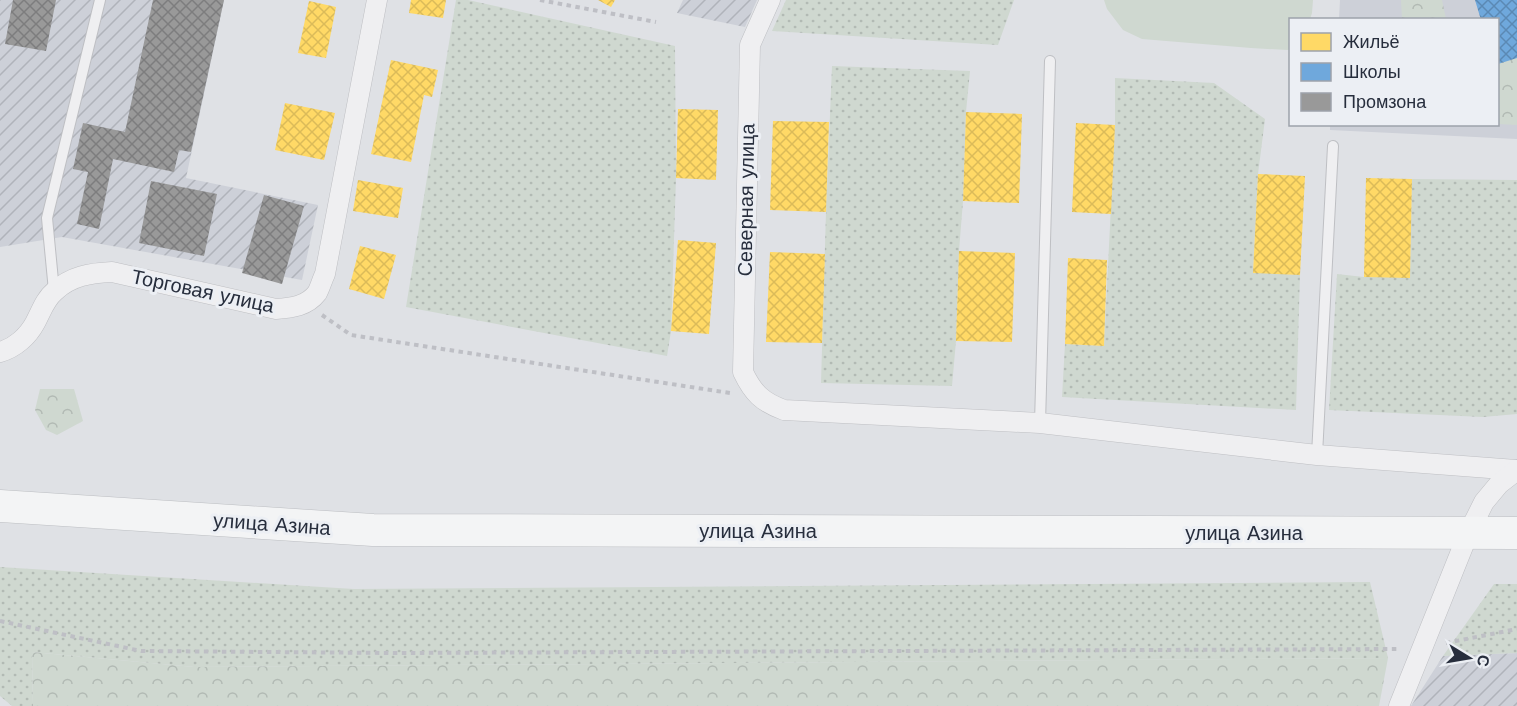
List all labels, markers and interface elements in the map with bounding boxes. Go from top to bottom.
legend [1289,18,1499,126]
text: Жильё [1343,31,1400,52]
text: Школы [1343,61,1401,82]
text: Промзона [1343,91,1427,112]
street label: Северная улица [733,122,759,277]
street label: Торговая улица [130,264,277,318]
street label: улица Азина [212,508,332,540]
street label: улица Азина [699,519,818,543]
street label: улица Азина [1185,521,1304,545]
north arrow [1439,628,1499,688]
text: С [1473,653,1494,669]

